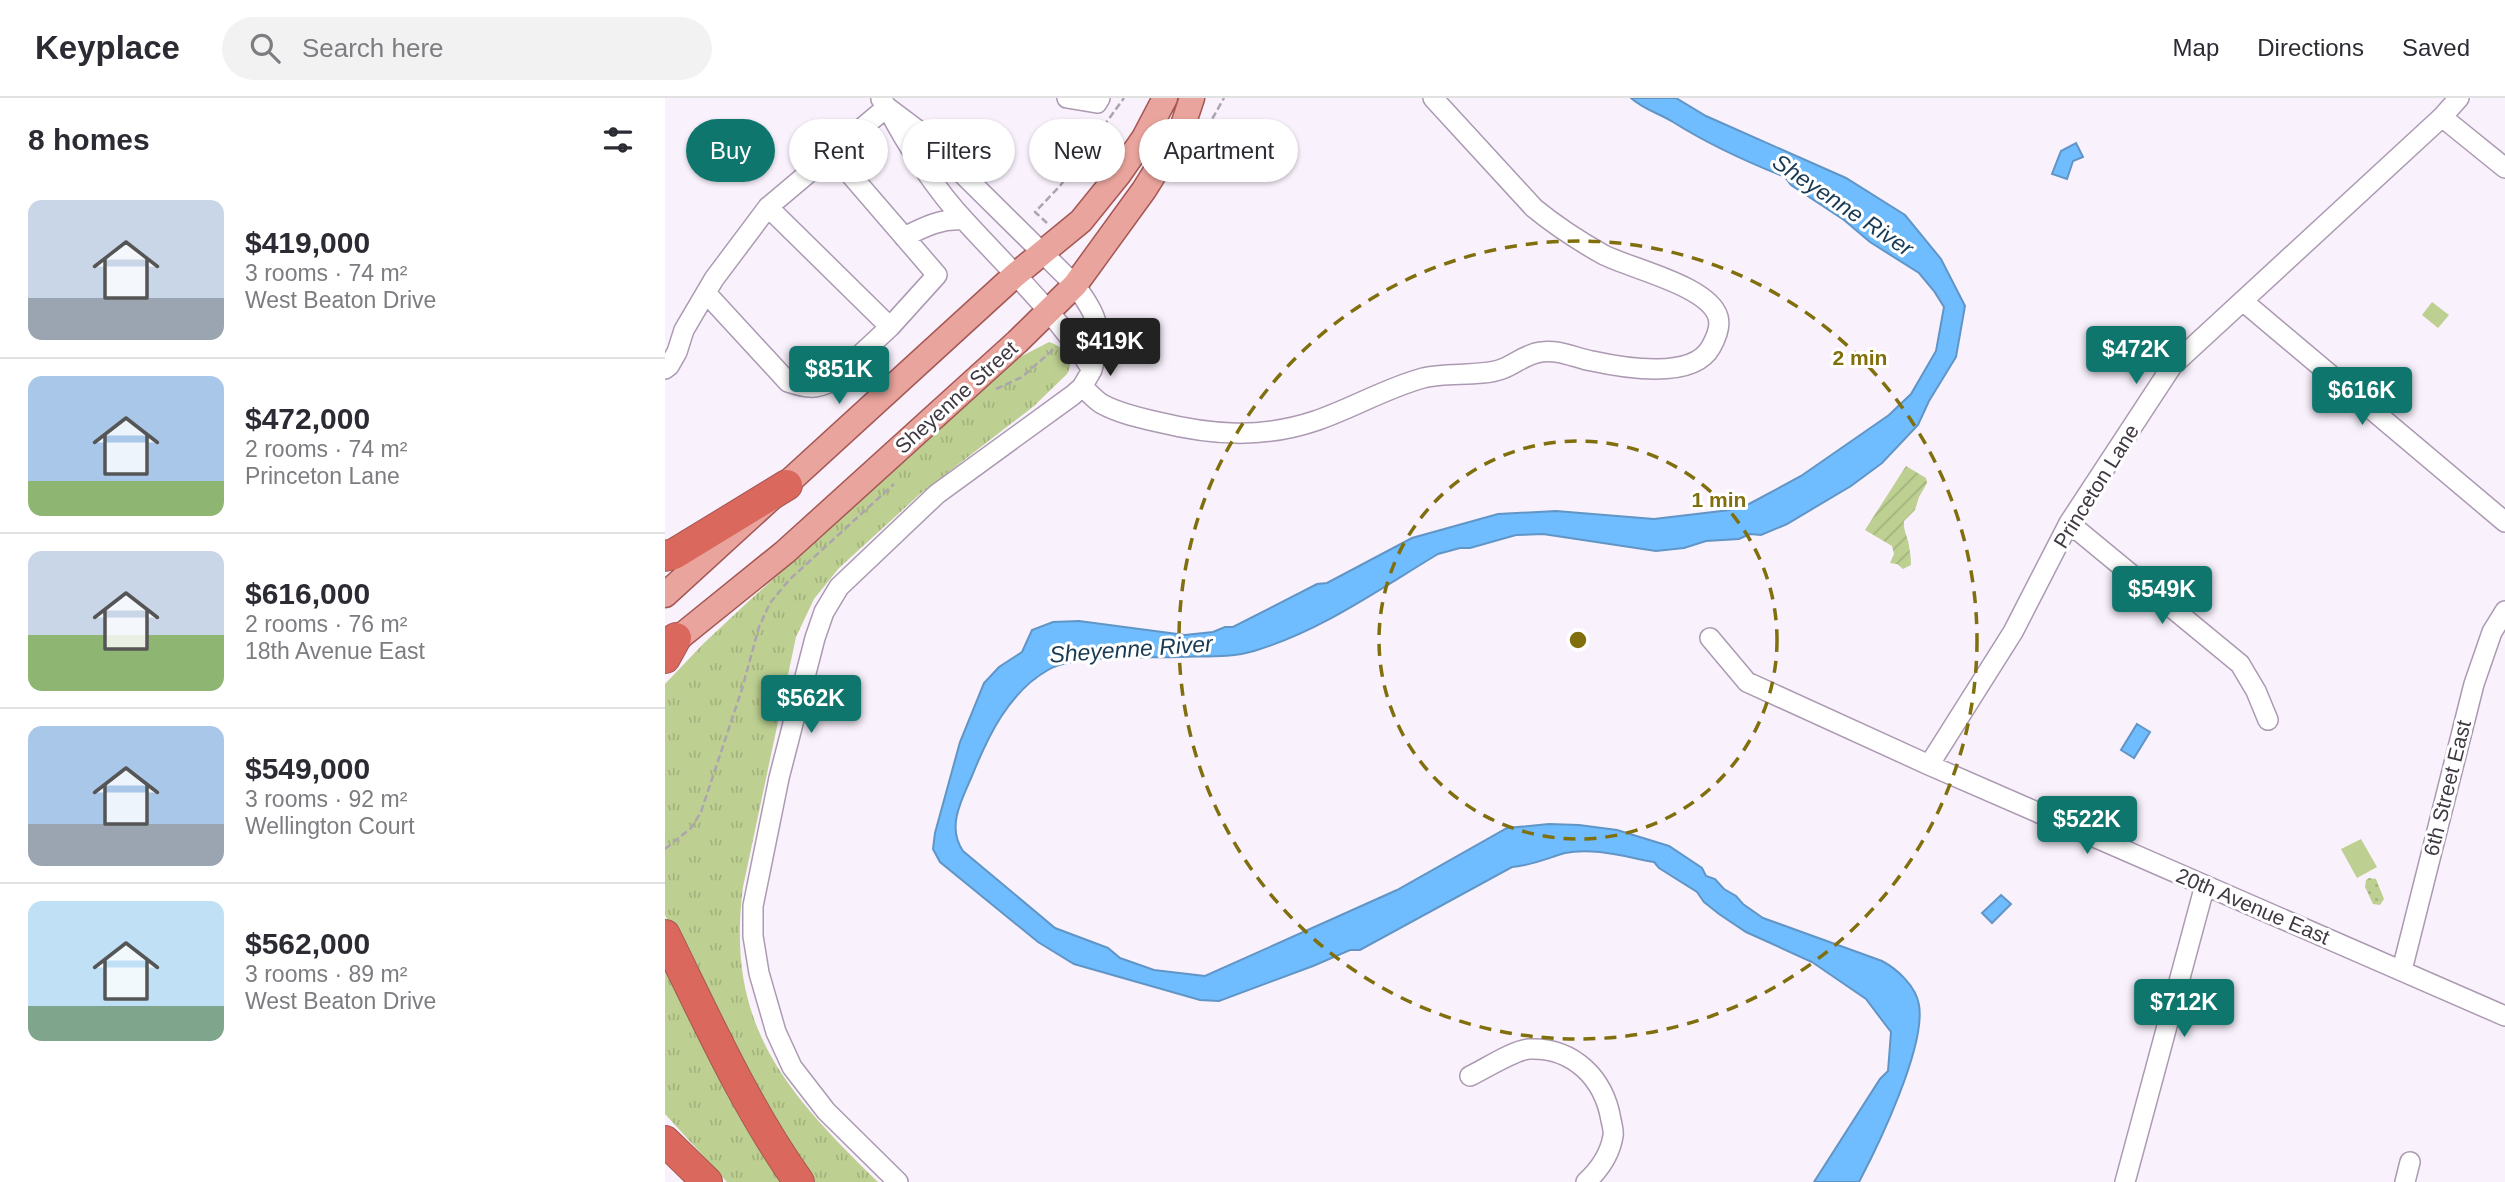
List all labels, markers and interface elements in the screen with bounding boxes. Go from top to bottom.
search box [222,17,712,80]
text: Keyplace [35,29,180,66]
icon: search [246,29,284,67]
text: Search here [302,33,444,63]
text: Map [2173,34,2219,61]
text: Directions [2257,34,2364,61]
text: Saved [2402,34,2470,61]
chip: Buy [686,119,775,182]
chip: Rent [789,119,888,182]
chip: Filters [902,119,1015,182]
chip: New [1029,119,1125,182]
chip: Apartment [1139,119,1298,182]
icon: filters [599,121,637,159]
text: 8 homes [28,123,150,156]
water label: Sheyenne River [1768,148,1919,262]
text: $419,000 [245,226,370,259]
icon: home [84,228,168,312]
text: 3 rooms · 74 m² [245,260,407,286]
text: West Beaton Drive [245,287,436,313]
pin: $419K [1061,318,1159,378]
pin: $472K [2087,327,2185,386]
text: $419K [1076,328,1144,354]
street label: Sheyenne Street [890,336,1022,458]
text: $472K [2102,336,2170,362]
pin: $851K [790,346,888,406]
text: 2 min [1833,346,1887,369]
text: $851K [805,356,873,382]
pin: $616K [2313,368,2411,427]
text: $616K [2328,377,2396,403]
text: $472,000 [245,402,370,435]
icon: home [84,404,168,488]
street label: Princeton Lane [2049,420,2143,552]
text: 2 rooms · 74 m² [245,436,407,462]
text: Princeton Lane [245,463,400,489]
text: 1 min [1692,488,1746,511]
pin: $549K [2113,566,2211,626]
text: $549K [2128,576,2196,602]
text: $616,000 [245,577,370,610]
icon: home [84,579,168,663]
text: 2 rooms · 76 m² [245,611,407,637]
centre of rings [1566,628,1590,652]
water label: Sheyenne River [1048,630,1215,668]
text: 18th Avenue East [245,638,425,664]
pin: $562K [762,676,860,735]
text: $562K [777,685,845,711]
street label: 6th Street East [2419,718,2475,858]
text: $549,000 [245,752,370,785]
icon: home [84,754,168,838]
text: 3 rooms · 92 m² [245,786,407,812]
pin: $522K [2038,796,2136,856]
text: $522K [2053,806,2121,832]
text: Wellington Court [245,813,415,839]
street label: 20th Avenue East [2173,863,2333,949]
text: $562,000 [245,927,370,960]
icon: home [84,929,168,1013]
text: 3 rooms · 89 m² [245,961,407,987]
pin: $712K [2135,979,2233,1039]
text: West Beaton Drive [245,988,436,1014]
text: $712K [2150,989,2218,1015]

